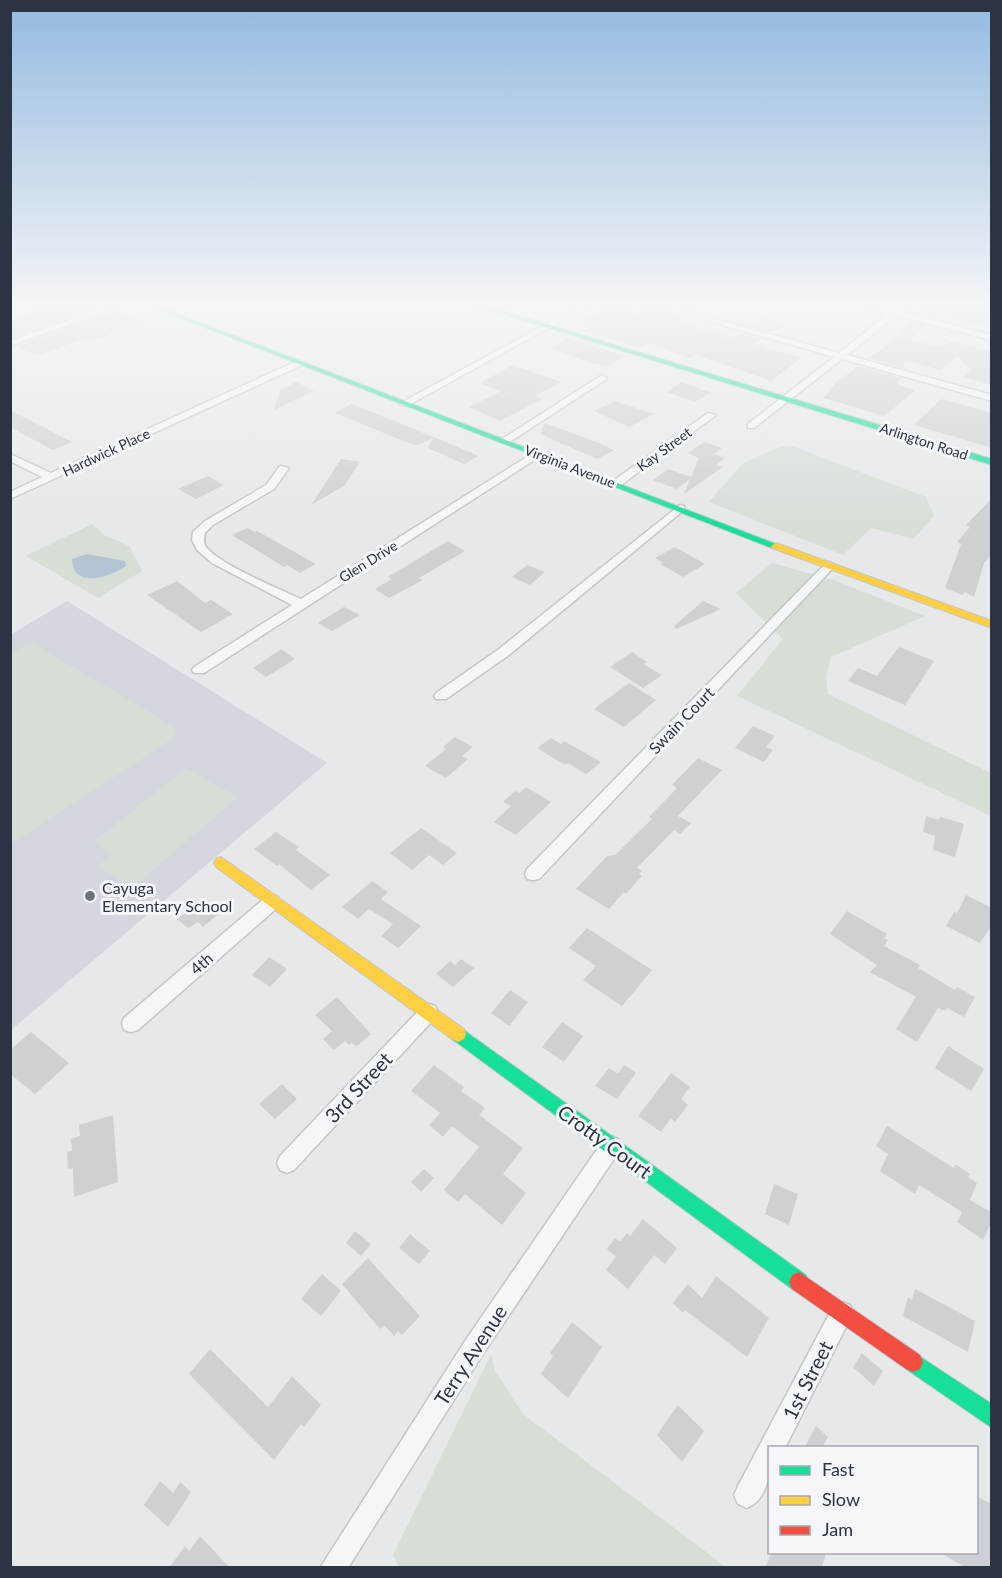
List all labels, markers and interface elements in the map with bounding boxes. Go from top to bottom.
street label: Arlington Road [878,419,970,463]
street label: Hardwick Place [60,424,152,480]
street label: Kay Street [633,424,695,474]
street label: Virginia Avenue [522,441,618,491]
street label: Glen Drive [336,536,400,586]
street label: Swain Court [644,682,718,757]
place label: Cayuga Elementary School [102,878,232,915]
marker: Cayuga Elementary School [83,889,97,903]
street label: 4th [186,948,216,978]
street label: 3rd Street [319,1047,397,1127]
street label: Crotty Court [553,1099,657,1183]
street label: Terry Avenue [429,1300,511,1410]
street label: 1st Street [777,1337,837,1423]
legend [768,1446,978,1554]
text: Fast [822,1458,855,1480]
text: Slow [822,1488,860,1510]
text: Jam [822,1518,853,1540]

